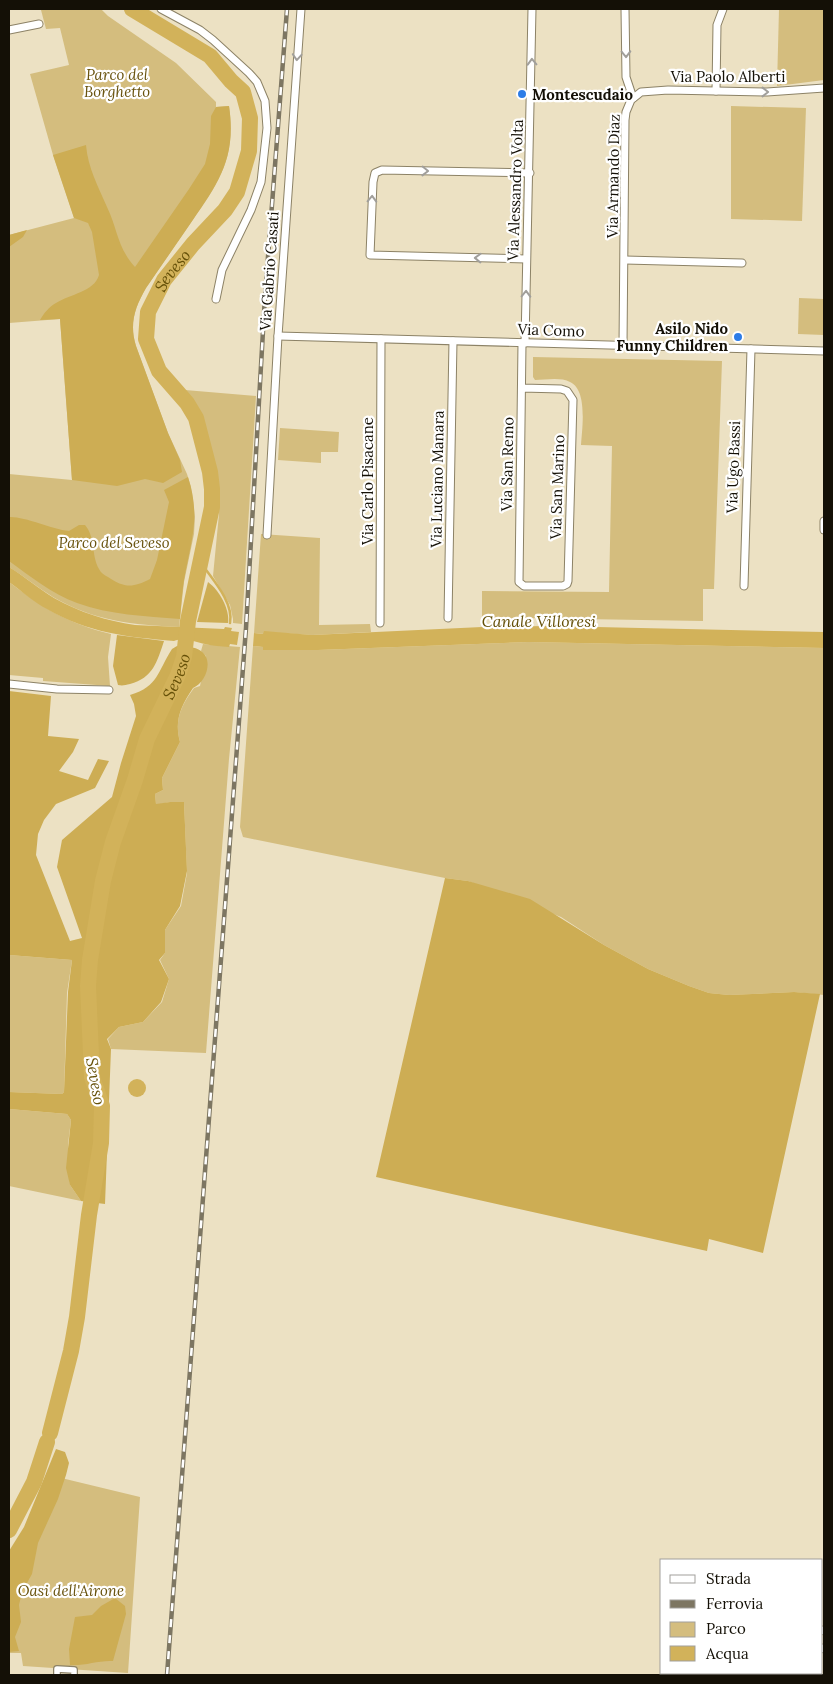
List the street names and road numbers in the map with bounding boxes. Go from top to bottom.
street label: Via Paolo Alberti [670,67,785,86]
street label: Via Armando Diaz [602,114,624,239]
street label: Via Alessandro Volta [503,119,527,262]
street label: Via Gabrio Casati [255,211,283,332]
street label: Via Como [516,319,585,341]
street label: Via Luciano Manara [426,410,448,549]
street label: Via San Remo [497,416,517,512]
street label: Via Carlo Pisacane [358,417,377,546]
street label: Via Ugo Bassi [722,420,744,515]
street label: Via San Marino [546,434,568,541]

